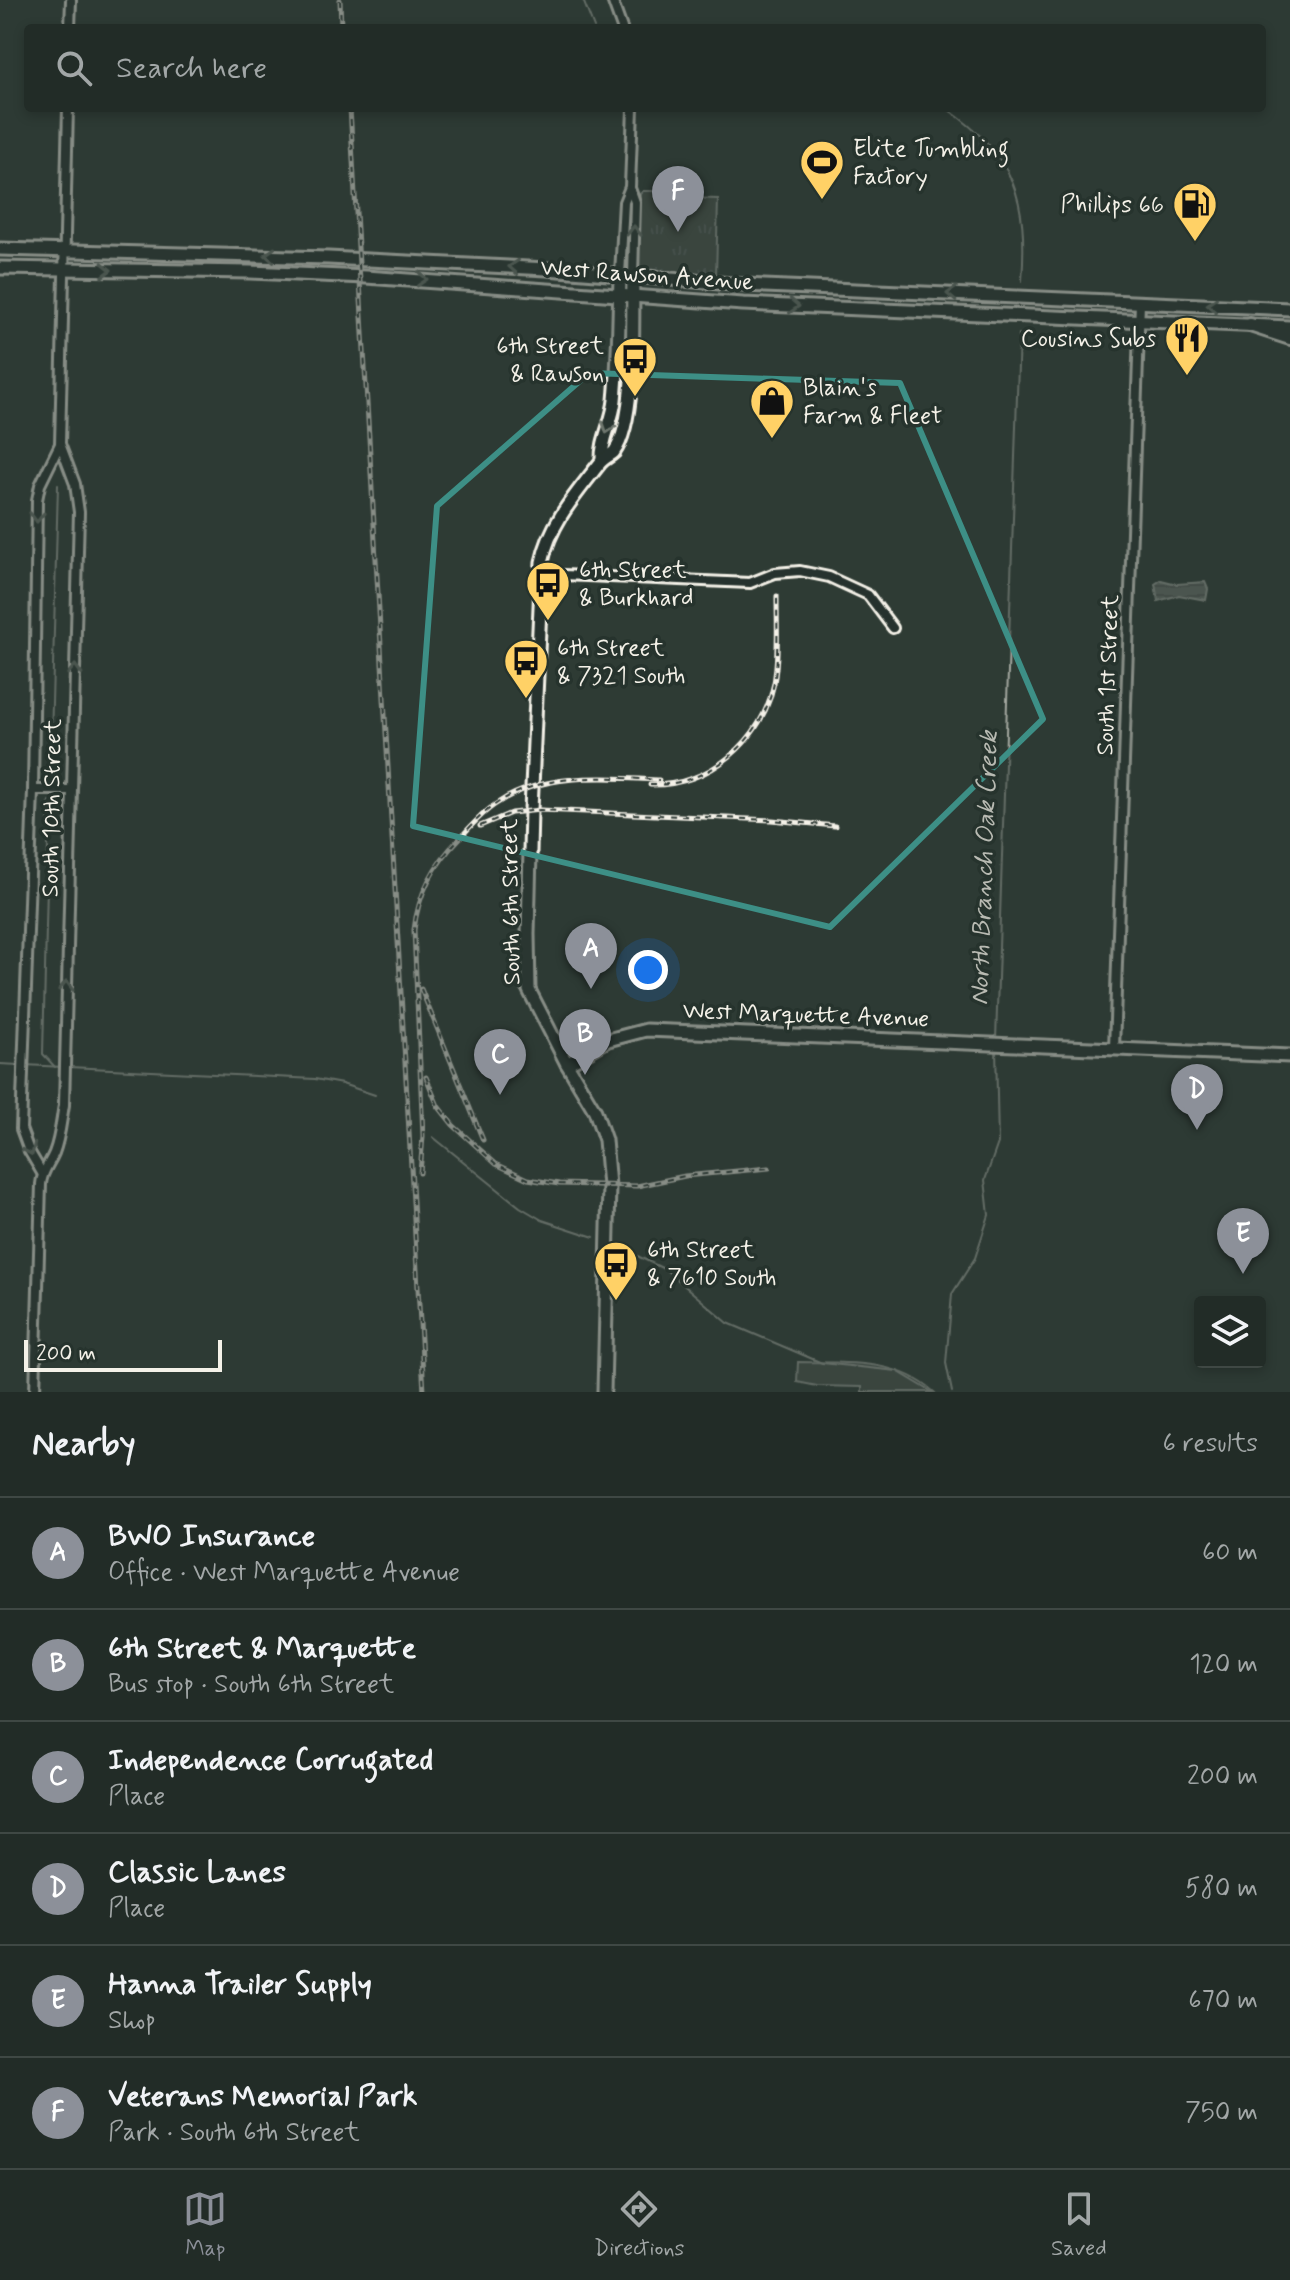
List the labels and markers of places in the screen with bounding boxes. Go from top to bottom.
place label: Elite Tumbling Factory [853,134,1009,193]
sports icon: Elite Tumbling Factory [798,138,846,201]
pin: F [652,166,704,232]
fuel station icon: Phillips 66 [1171,180,1219,243]
place label: Phillips 66 [1060,190,1164,221]
restaurant icon: Cousins Subs [1163,314,1211,377]
place label: Cousins Subs [1021,324,1156,355]
place label: 6th Street & Rawson [496,331,604,390]
bus stop icon: 6th Street & Rawson [611,335,659,398]
place label: Blain's Farm & Fleet [803,373,942,432]
shop icon: Blain's Farm & Fleet [748,377,796,440]
place label: 6th Street & Burkhard [579,555,693,614]
bus stop icon: 6th Street & Burkhard [524,559,572,622]
place label: 6th Street & 7321 South [557,633,686,692]
bus stop icon: 6th Street & 7321 South [502,637,550,700]
pin: A [565,923,617,989]
pin: B [559,1009,611,1075]
pin: C [474,1029,526,1095]
pin: D [1171,1064,1223,1130]
pin: E [1217,1208,1269,1274]
place label: 6th Street & 7610 South [647,1235,776,1294]
bus stop icon: 6th Street & 7610 South [592,1239,640,1302]

